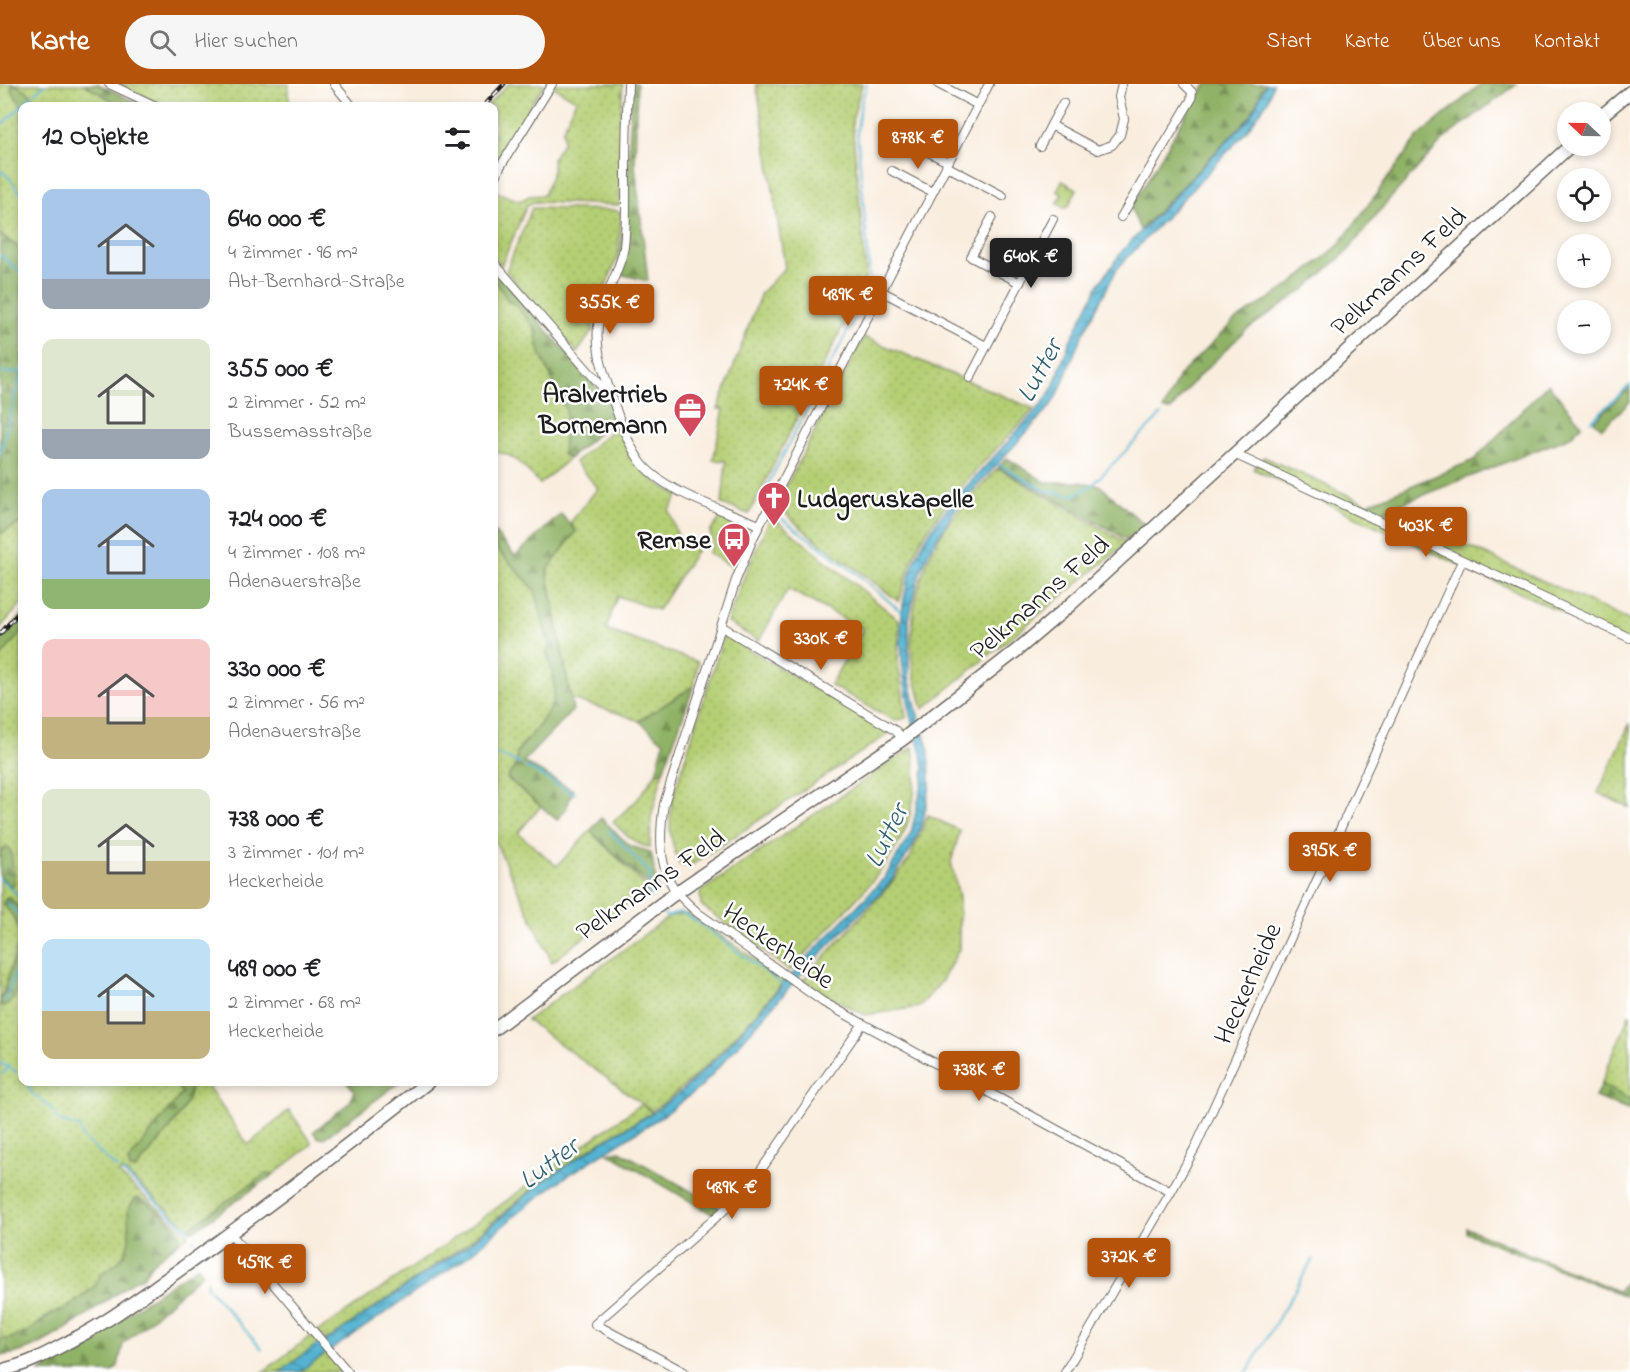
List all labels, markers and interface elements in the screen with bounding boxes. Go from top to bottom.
search box [125,15,545,69]
text: Karte [30,22,89,63]
icon: search [146,26,179,59]
text: Hier suchen [194,26,298,58]
text: Start [1266,27,1312,57]
text: Karte [1345,27,1389,57]
text: Über uns [1422,27,1501,57]
text: Kontakt [1534,27,1600,57]
north arrow [1557,102,1611,156]
map controls [1557,102,1611,354]
text: 12 Objekte [42,119,149,157]
pin: 878K € [869,119,967,170]
icon: filters [441,122,474,155]
text: 878K € [892,124,944,153]
button: locate [1557,168,1611,222]
street label: Pelkmanns Feld [1323,199,1477,347]
text: 640 000 € [228,201,326,239]
icon: home [90,213,162,285]
button: + [1557,234,1611,288]
pin: 640K € [982,238,1080,289]
text: 4 Zimmer · 96 m² [228,239,358,268]
text: 640K € [1004,243,1058,272]
text: Abt-Bernhard-Straße [228,268,405,297]
pin: 489K € [799,276,897,327]
text: 489K € [823,281,873,310]
pin: 355K € [561,284,659,335]
text: 355K € [580,289,640,318]
button: − [1557,300,1611,354]
water label: Lutter [1007,330,1076,411]
text: 355 000 € [228,351,333,389]
icon: home [90,363,162,435]
pin: 724K € [752,366,850,417]
text: 724K € [773,371,829,400]
place label: Aralvertrieb Bornemann [537,376,668,446]
text: 2 Zimmer · 52 m² [228,389,366,418]
office icon: Aralvertrieb Bornemann [672,391,708,438]
text: Bussemasstraße [228,418,372,447]
church icon: Ludgeruskapelle [756,480,792,527]
place label: Ludgeruskapelle [797,481,975,521]
text: 724 000 € [228,501,327,539]
pin: 403K € [1377,507,1475,558]
text: 403K € [1399,512,1453,541]
icon: home [90,513,162,585]
bus stop icon: Remse [716,521,752,568]
place label: Remse [637,522,712,561]
street label: Pelkmanns Feld [962,527,1119,671]
text: 4 Zimmer · 108 m² [228,539,366,568]
text: Adenauerstraße [228,568,361,597]
pin: 330K € [772,620,870,671]
text: 330K € [794,625,848,654]
text: 330 000 € [228,651,326,689]
icon: home [90,663,162,735]
text: 2 Zimmer · 56 m² [228,689,365,718]
text: Adenauerstraße [228,718,361,747]
water label: Lutter [855,795,923,875]
text: 738 000 € [228,801,324,839]
icon: home [90,813,162,885]
street label: Pelkmanns Feld [569,820,734,952]
pin: 395K € [1281,832,1379,883]
text: 395K € [1303,837,1357,866]
text: 3 Zimmer · 101 m² [228,839,365,868]
text: Heckerheide [228,868,324,897]
street label: Heckerheide [713,894,842,1001]
street label: Heckerheide [1205,916,1294,1051]
text: 489 000 € [228,951,321,989]
icon: home [90,963,162,1035]
text: 2 Zimmer · 68 m² [228,989,361,1018]
text: Heckerheide [228,1018,324,1047]
pin: 738K € [930,1051,1028,1102]
text: 738K € [953,1056,1005,1085]
water label: Lutter [511,1126,592,1201]
pin: 489K € [683,1169,781,1220]
text: 489K € [707,1174,757,1203]
pin: 372K € [1080,1238,1178,1289]
text: 372K € [1101,1243,1157,1272]
pin: 459K € [216,1244,314,1295]
text: 459K € [238,1249,292,1278]

